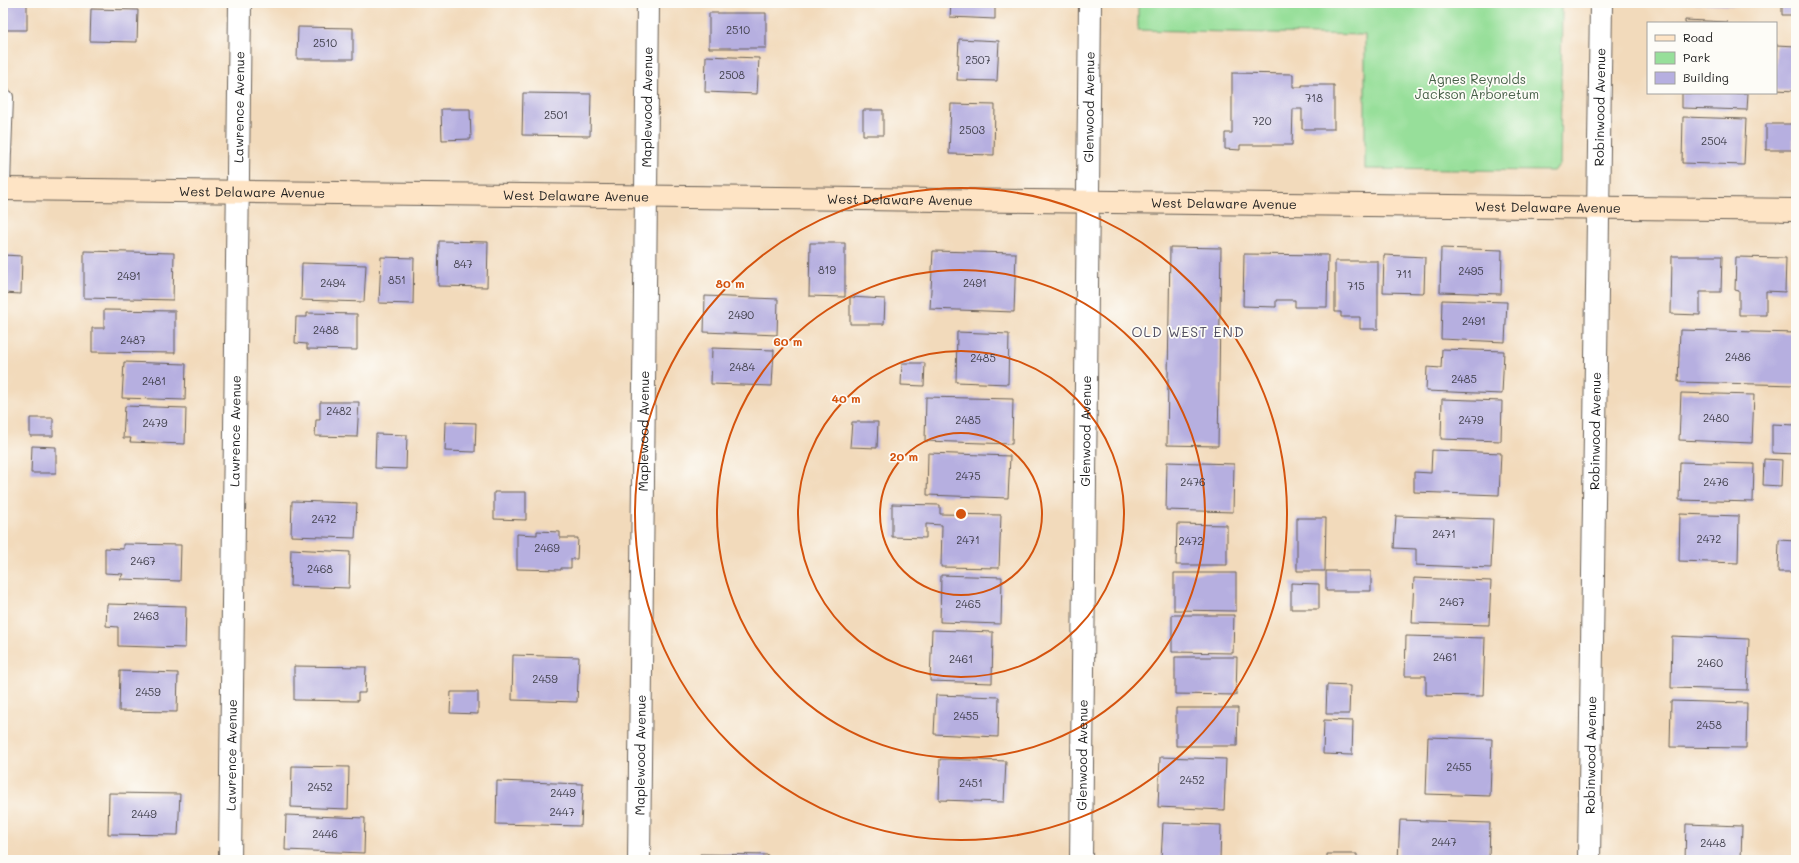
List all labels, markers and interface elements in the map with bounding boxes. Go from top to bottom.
house number: 2510 [726,22,750,37]
legend [1647,22,1777,94]
text: Road [1683,29,1713,45]
house number: 2510 [313,35,337,50]
street label: Maplewood Avenue [637,47,656,168]
street label: Robinwood Avenue [1590,48,1608,166]
text: Park [1683,49,1710,65]
street label: Lawrence Avenue [229,51,247,163]
street label: Glenwood Avenue [1079,51,1097,163]
house number: 2507 [965,52,991,67]
house number: 2508 [719,67,745,82]
text: Building [1683,69,1729,85]
park label: Agnes Reynolds Jackson Arboretum [1415,70,1539,102]
house number: 718 [1305,90,1323,105]
house number: 2501 [544,107,568,122]
house number: 720 [1252,113,1272,128]
house number: 2503 [959,122,985,137]
house number: 2504 [1701,133,1727,148]
street label: West Delaware Avenue [179,182,325,201]
street label: West Delaware Avenue [503,186,649,205]
street label: West Delaware Avenue [827,190,973,208]
street label: West Delaware Avenue [1151,193,1297,212]
street label: West Delaware Avenue [1475,197,1621,216]
house number: 847 [453,256,473,271]
house number: 819 [818,262,837,277]
house number: 2495 [1458,263,1484,278]
house number: 711 [1396,266,1412,281]
house number: 2491 [117,268,141,283]
house number: 851 [388,272,406,287]
house number: 2494 [320,275,346,290]
text: 80 m [715,275,745,291]
house number: 2491 [963,275,987,290]
house number: 715 [1347,278,1365,293]
house number: 2490 [728,307,754,322]
house number: 2491 [1462,313,1486,328]
house number: 2488 [313,322,339,337]
district label: OLD WEST END [1132,322,1245,341]
house number: 2487 [120,332,146,347]
text: 60 m [774,333,802,349]
house number: 2486 [1725,349,1751,364]
house number: 2485 [970,350,996,365]
house number: 2484 [729,359,755,374]
street label: Maplewood Avenue [634,371,652,492]
house number: 2485 [1451,371,1477,386]
street label: Robinwood Avenue [1585,372,1604,490]
house number: 2481 [142,373,166,388]
street label: Lawrence Avenue [225,375,244,487]
street label: Glenwood Avenue [1076,375,1094,487]
text: 40 m [831,390,861,406]
house number: 2482 [326,403,352,418]
house number: 2480 [1703,410,1729,425]
house number: 2485 [955,412,981,427]
house number: 2479 [1458,412,1484,427]
house number: 2479 [142,415,168,430]
text: 20 m [890,448,918,464]
house number: 2475 [955,468,981,483]
house number: 2476 [1180,474,1206,489]
house number: 2476 [1703,474,1729,489]
centre of rings [954,507,968,521]
house number: 2472 [312,511,336,526]
house number: 2471 [1432,526,1456,541]
house number: 2472 [1697,531,1721,546]
house number: 2471 [956,532,980,547]
house number: 2472 [1179,533,1203,548]
house number: 2469 [534,540,560,555]
house number: 2467 [130,553,156,568]
house number: 2468 [307,561,333,576]
house number: 2467 [1439,594,1465,609]
house number: 2465 [955,596,981,611]
house number: 2463 [133,608,159,623]
house number: 2461 [1433,649,1457,664]
house number: 2461 [949,651,973,666]
house number: 2460 [1697,655,1723,670]
house number: 2459 [532,671,558,686]
house number: 2459 [135,684,161,699]
street label: Maplewood Avenue [630,694,649,816]
street label: Robinwood Avenue [1581,696,1599,814]
street label: Lawrence Avenue [222,699,240,811]
street label: Glenwood Avenue [1073,699,1091,811]
house number: 2455 [953,708,979,723]
house number: 2458 [1696,717,1722,732]
house number: 2455 [1446,759,1472,774]
house number: 2452 [1179,772,1205,787]
house number: 2451 [959,775,983,790]
house number: 2452 [307,779,333,794]
house number: 2449 [550,785,576,800]
house number: 2447 [549,804,575,819]
house number: 2449 [131,806,157,821]
house number: 2446 [312,826,338,841]
house number: 2447 [1431,834,1457,849]
house number: 2448 [1700,835,1726,850]

